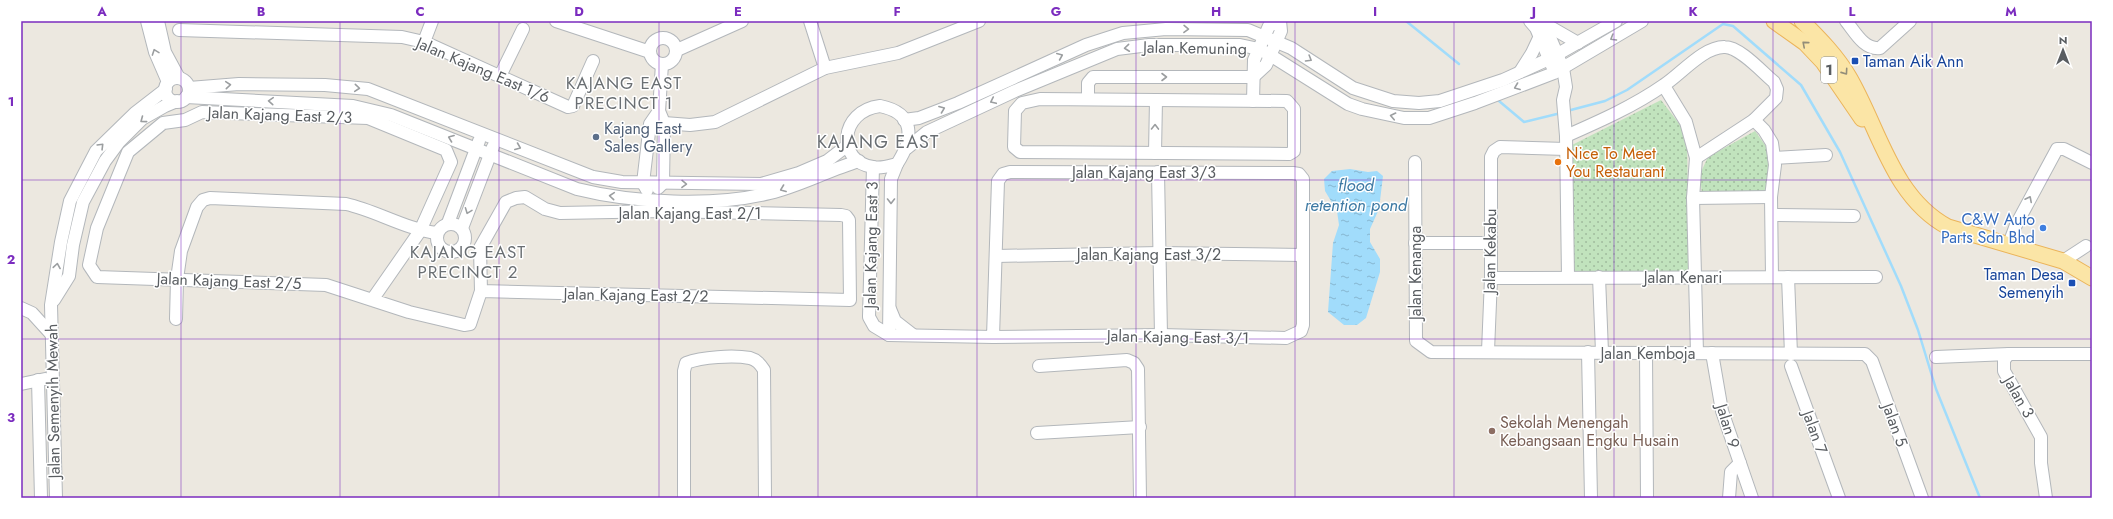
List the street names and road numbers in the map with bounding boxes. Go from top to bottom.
street label: Jalan Kajang East 1/6 [411,31,553,109]
street label: Jalan Kemuning [1141,36,1247,60]
road number: 1 [1821,57,1837,83]
street label: Jalan Kajang East 2/3 [205,101,353,129]
street label: Jalan Kajang East 3/3 [1070,161,1216,184]
street label: Jalan Kajang East 3 [858,181,884,311]
street label: Jalan Kajang East 2/1 [617,202,762,225]
street label: Jalan Kekabu [1478,208,1502,296]
street label: Jalan Kenanga [1404,226,1427,322]
street label: Jalan Kajang East 3/2 [1075,243,1221,266]
street label: Jalan Kenari [1642,266,1722,289]
street label: Jalan Kajang East 2/5 [154,267,302,295]
street label: Jalan Kajang East 2/2 [561,282,709,308]
street label: Jalan Semenyih Mewah [40,324,66,480]
street label: Jalan Kajang East 3/1 [1105,324,1249,350]
street label: Jalan Kemboja [1599,342,1695,365]
street label: Jalan 3 [1997,370,2040,422]
street label: Jalan 5 [1876,398,1914,450]
street label: Jalan 9 [1710,399,1746,451]
street label: Jalan 7 [1796,405,1834,457]

